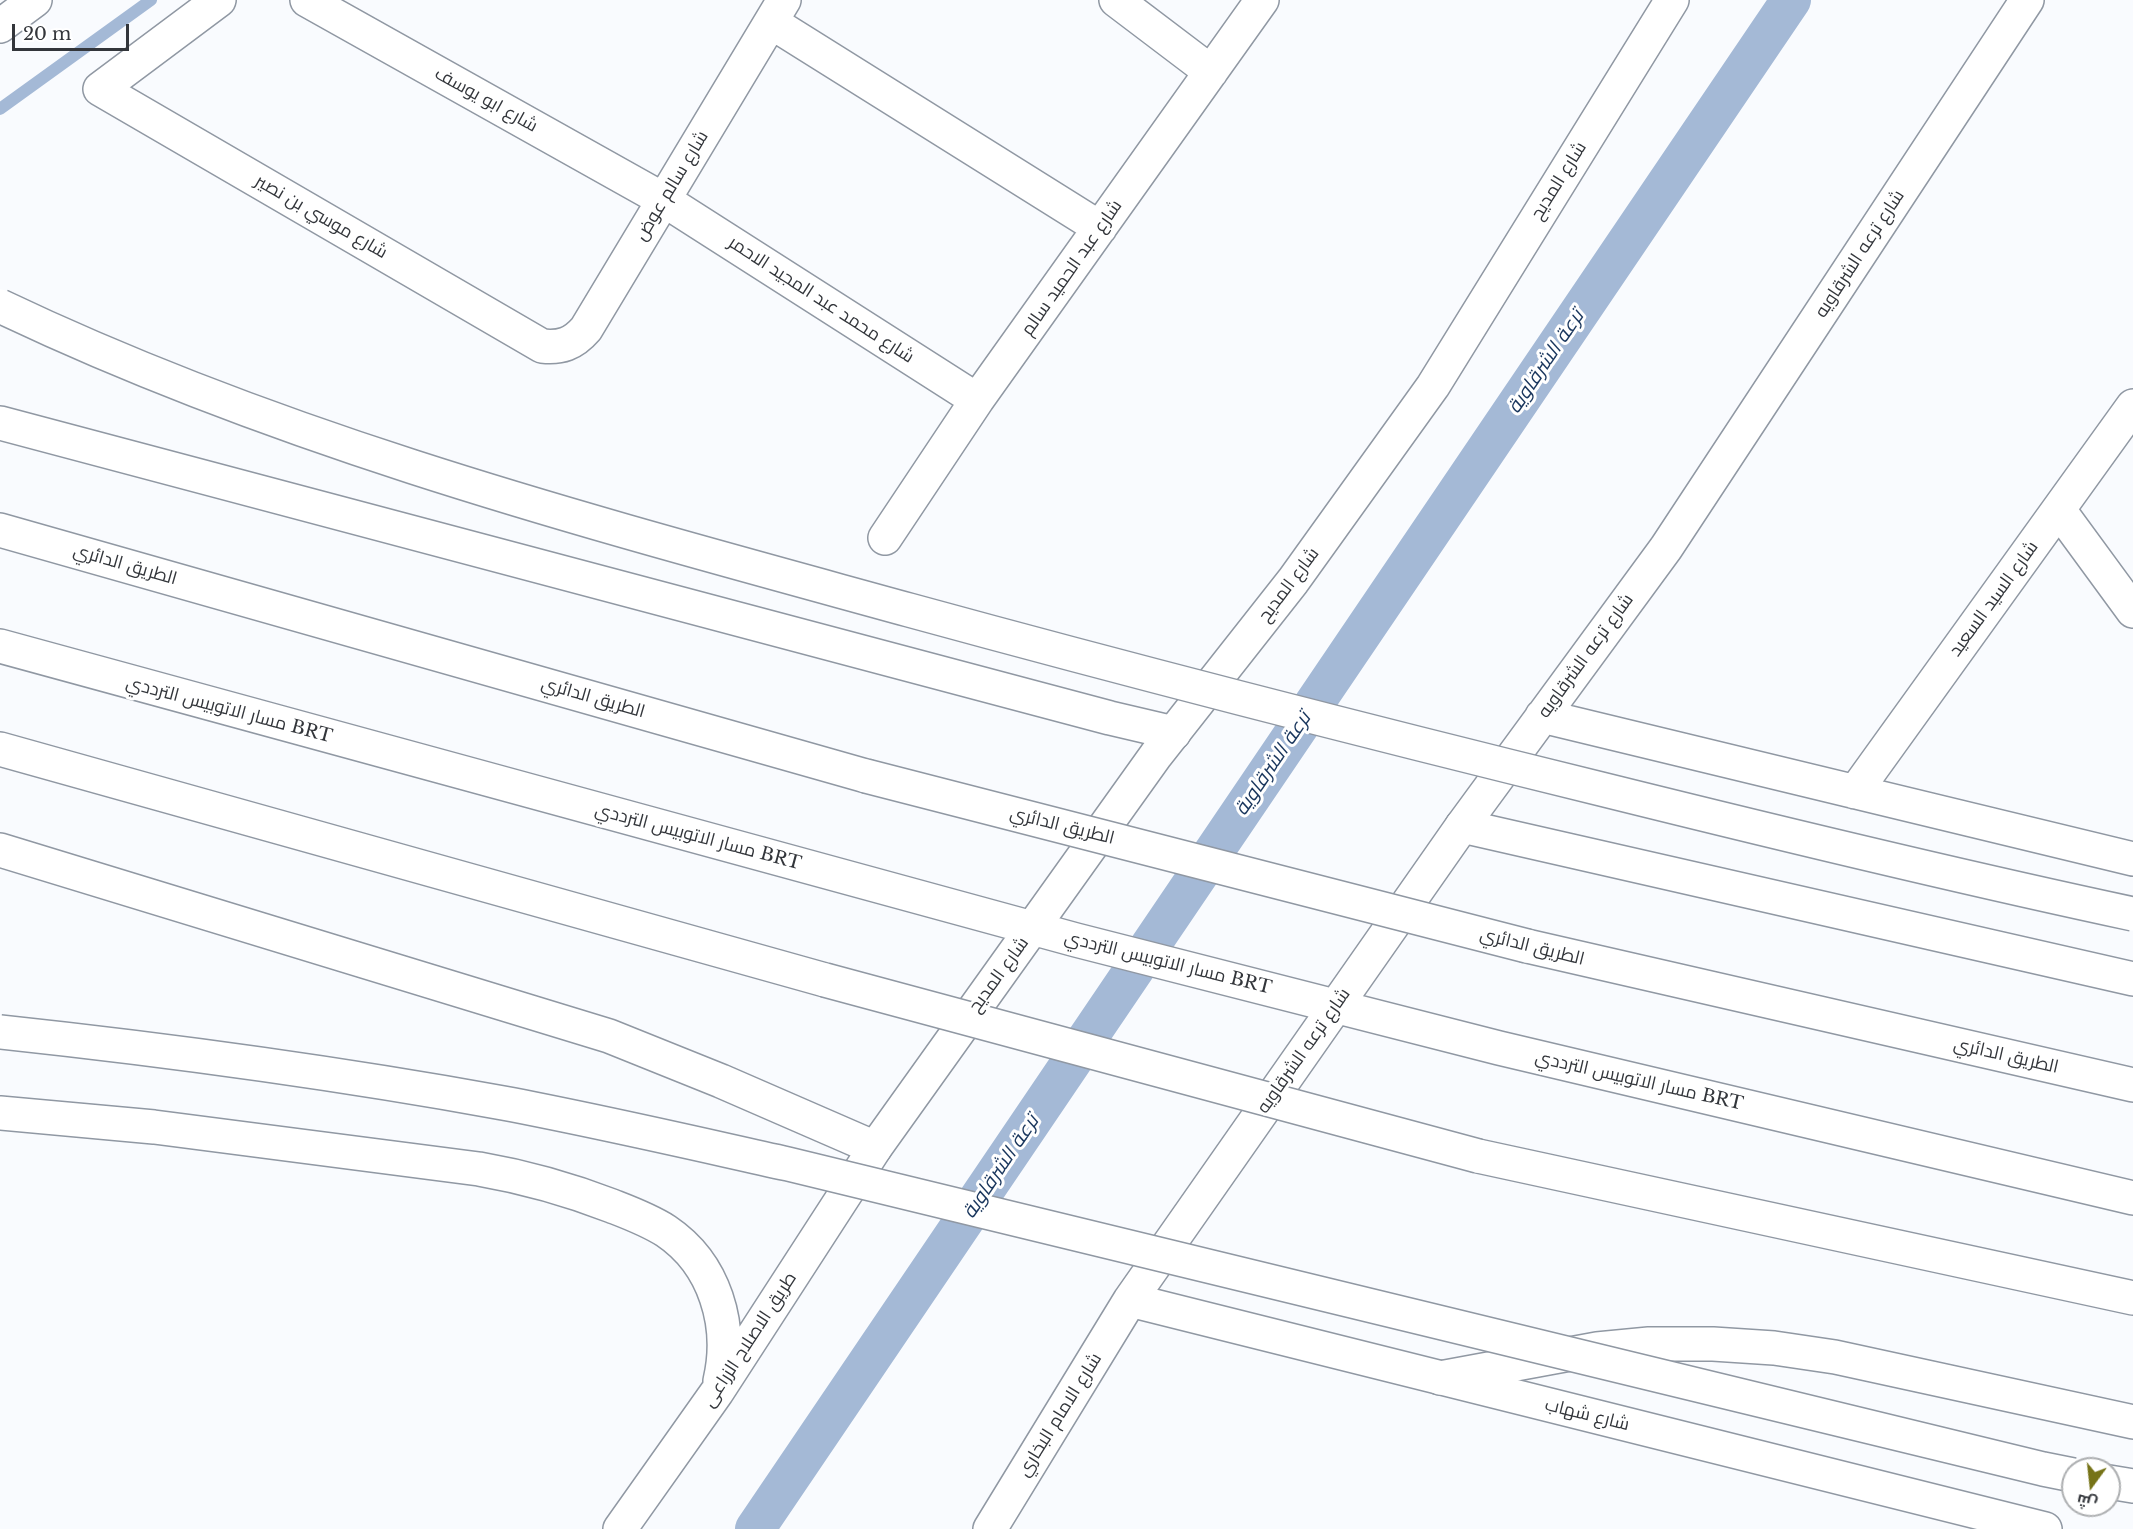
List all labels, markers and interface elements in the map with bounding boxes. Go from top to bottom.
scale bar [15,12,132,50]
text: 20 m [23,23,71,45]
street label: شارع ابو يوسف [431,63,541,137]
street label: شارع سالم عوض [631,127,713,245]
street label: شارع المديح [1527,138,1591,224]
street label: شارع موسي بن نصير [251,170,391,264]
street label: شارع ترعه الشرقاويه [1811,186,1909,322]
street label: شارع عبد الحميد سالم [1017,196,1127,340]
street label: شارع محمد عبد المجيد الاحمر [724,232,918,368]
water label: ترعة الشرقاوية [1503,306,1589,418]
street label: شارع السيد السعيد [1945,537,2043,661]
street label: الطريق الدائري [71,540,179,590]
street label: شارع المديح [1254,543,1324,627]
street label: شارع ترعه الشرقاويه [1534,590,1638,722]
street label: مسار الاتوبيس الترددي BRT [123,672,335,748]
street label: الطريق الدائري [539,673,647,723]
water label: ترعة الشرقاوية [1230,708,1316,820]
street label: مسار الاتوبيس الترددي BRT [592,799,804,875]
street label: الطريق الدائري [1008,803,1116,849]
street label: الطريق الدائري [1478,924,1586,970]
street label: مسار الاتوبيس الترددي BRT [1062,927,1274,999]
street label: شارع المديح [964,933,1034,1017]
street label: شارع ترعه الشرقاويه [1253,984,1355,1118]
street label: الطريق الدائري [1952,1033,2060,1079]
street label: مسار الاتوبيس الترددي BRT [1533,1047,1745,1115]
water label: ترعة الشرقاوية [958,1111,1044,1223]
street label: طريق الاصلاح الزراعى [698,1268,802,1412]
street label: شارع الامام البخاري [1013,1349,1107,1481]
street label: شارع شهاب [1543,1394,1631,1436]
north arrow [2061,1457,2121,1517]
text: ش [2074,1490,2099,1515]

